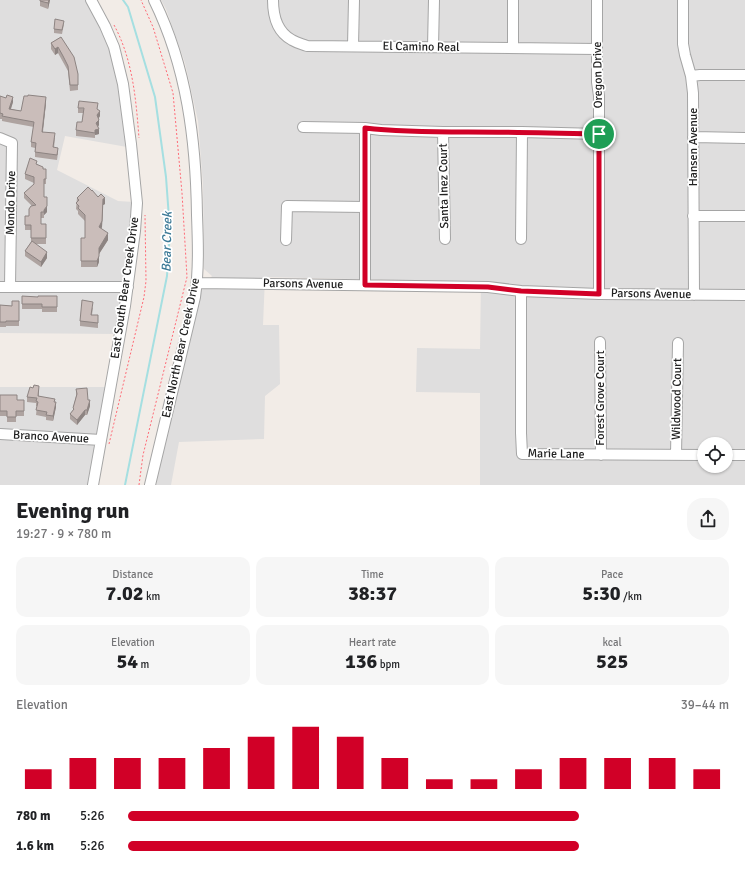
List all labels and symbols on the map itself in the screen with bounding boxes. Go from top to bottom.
street label: El Camino Real [382,39,460,55]
street label: Oregon Drive [590,42,606,108]
street label: Hansen Avenue [686,108,701,186]
pin [582,117,616,151]
street label: Santa Inez Court [436,143,452,229]
street label: Mondo Drive [3,171,19,235]
water label: Bear Creek [158,210,176,272]
street label: East South Bear Creek Drive [108,216,142,360]
street label: Parsons Avenue [263,276,343,292]
street label: East North Bear Creek Drive [159,277,203,419]
street label: Parsons Avenue [611,286,691,302]
street label: Forest Grove Court [593,350,608,446]
street label: Wildwood Court [669,358,685,440]
street label: Branco Avenue [13,428,89,446]
street label: Marie Lane [527,446,585,462]

